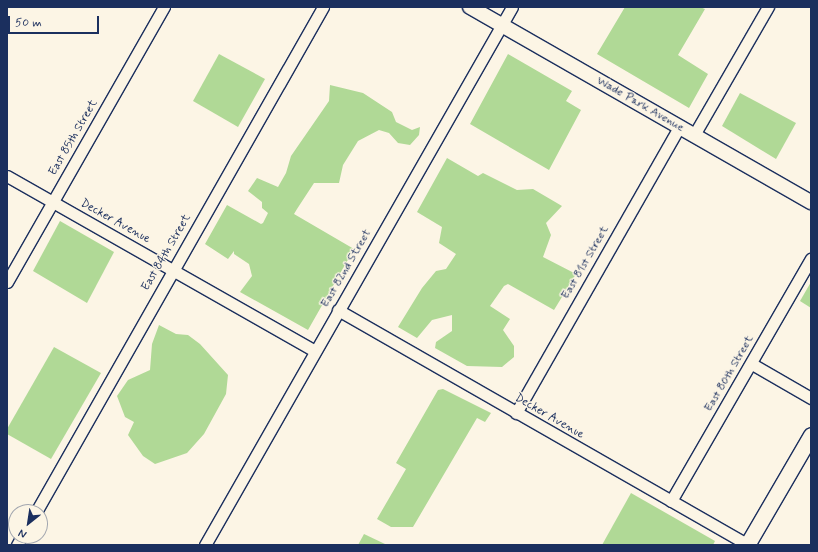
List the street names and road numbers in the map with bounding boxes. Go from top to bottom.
street label: Wade Park Avenue [595,75,685,135]
street label: East 85th Street [46,97,102,179]
street label: Decker Avenue [78,197,152,247]
street label: East 84th Street [139,212,195,294]
street label: East 81st Street [559,224,613,302]
street label: East 82nd Street [319,228,375,310]
street label: East 80th Street [702,333,758,415]
street label: Decker Avenue [512,392,586,442]

